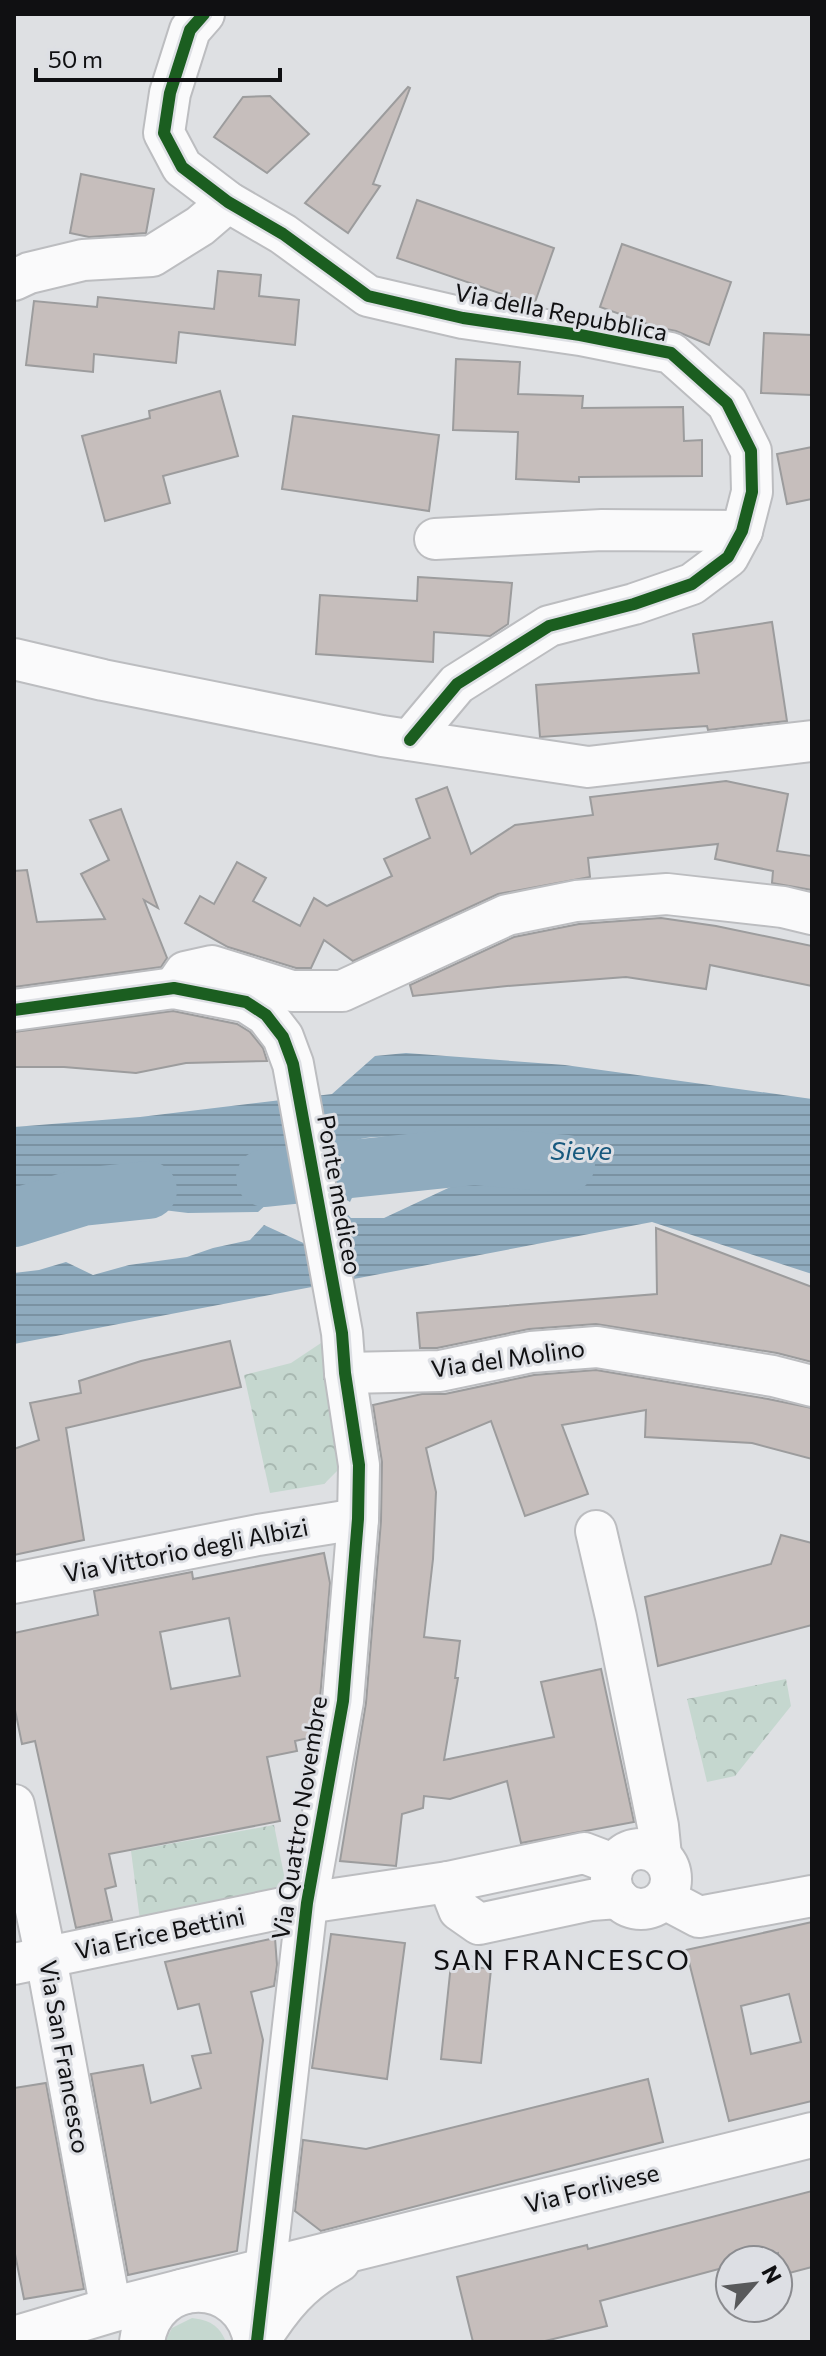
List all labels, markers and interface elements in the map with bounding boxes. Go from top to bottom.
scale bar [36,32,280,82]
text: 50 m [48,44,103,73]
street label: Via della Repubblica [452,277,670,346]
street label: Ponte mediceo [312,1112,369,1277]
water label: Sieve [550,1134,612,1165]
street label: Via del Molino [429,1332,586,1383]
street label: Via Vittorio degli Albizi [61,1512,310,1587]
street label: Via Quattro Novembre [265,1694,332,1942]
street label: Via Erice Bettini [72,1900,247,1965]
district label: SAN FRANCESCO [433,1942,691,1976]
street label: Via San Francesco [34,1958,97,2156]
street label: Via Forlivese [521,2157,662,2218]
north arrow [714,2244,794,2324]
text: N [756,2261,788,2288]

